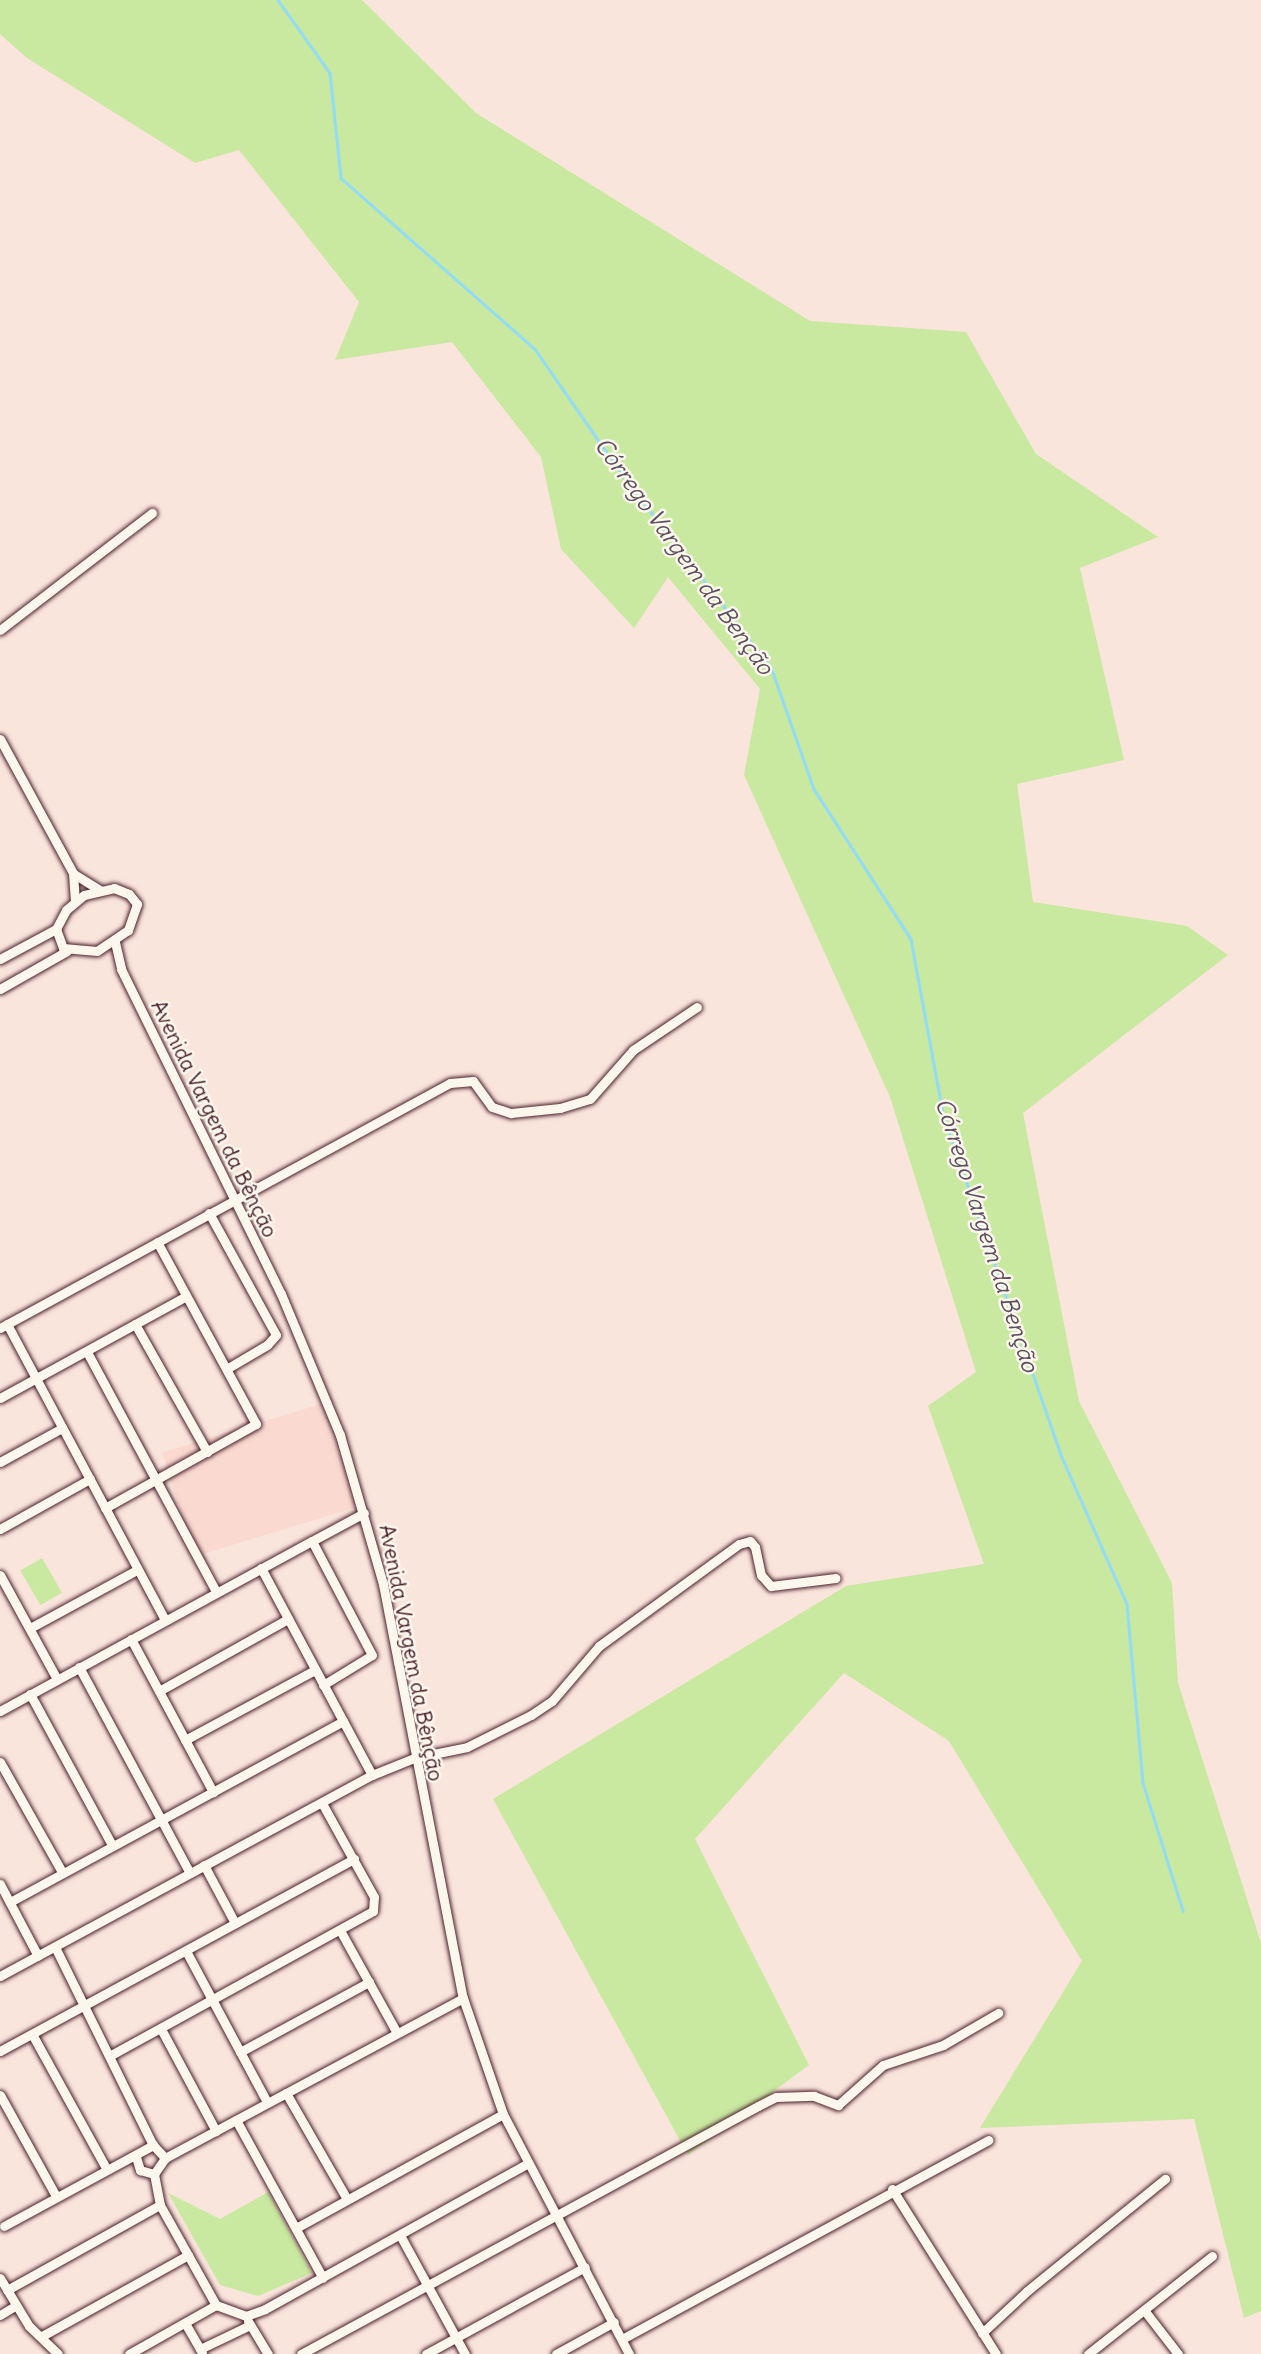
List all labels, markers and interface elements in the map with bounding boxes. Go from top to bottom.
water label: Córrego Vargem da Benção [589,432,779,680]
street label: Avenida Vargem da Bênção [145,996,283,1242]
water label: Córrego Vargem da Benção [930,1095,1044,1375]
street label: Avenida Vargem da Bênção [374,1523,448,1783]

